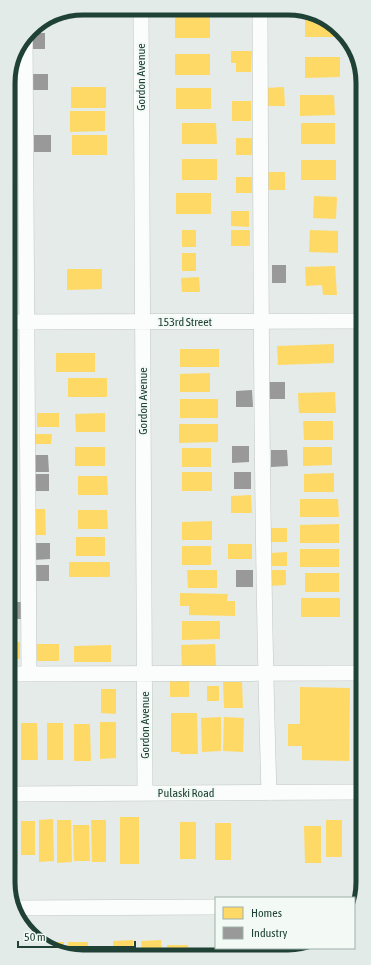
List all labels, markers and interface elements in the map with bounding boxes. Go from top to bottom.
street label: Gordon Avenue [134,43,148,111]
street label: 153rd Street [158,315,213,329]
street label: Gordon Avenue [136,367,150,435]
street label: Gordon Avenue [138,691,152,759]
street label: Pulaski Road [158,786,214,800]
legend [215,897,355,949]
text: Homes [251,906,282,920]
scale bar [18,923,135,949]
text: Industry [251,926,288,940]
text: 50 m [24,930,46,944]

